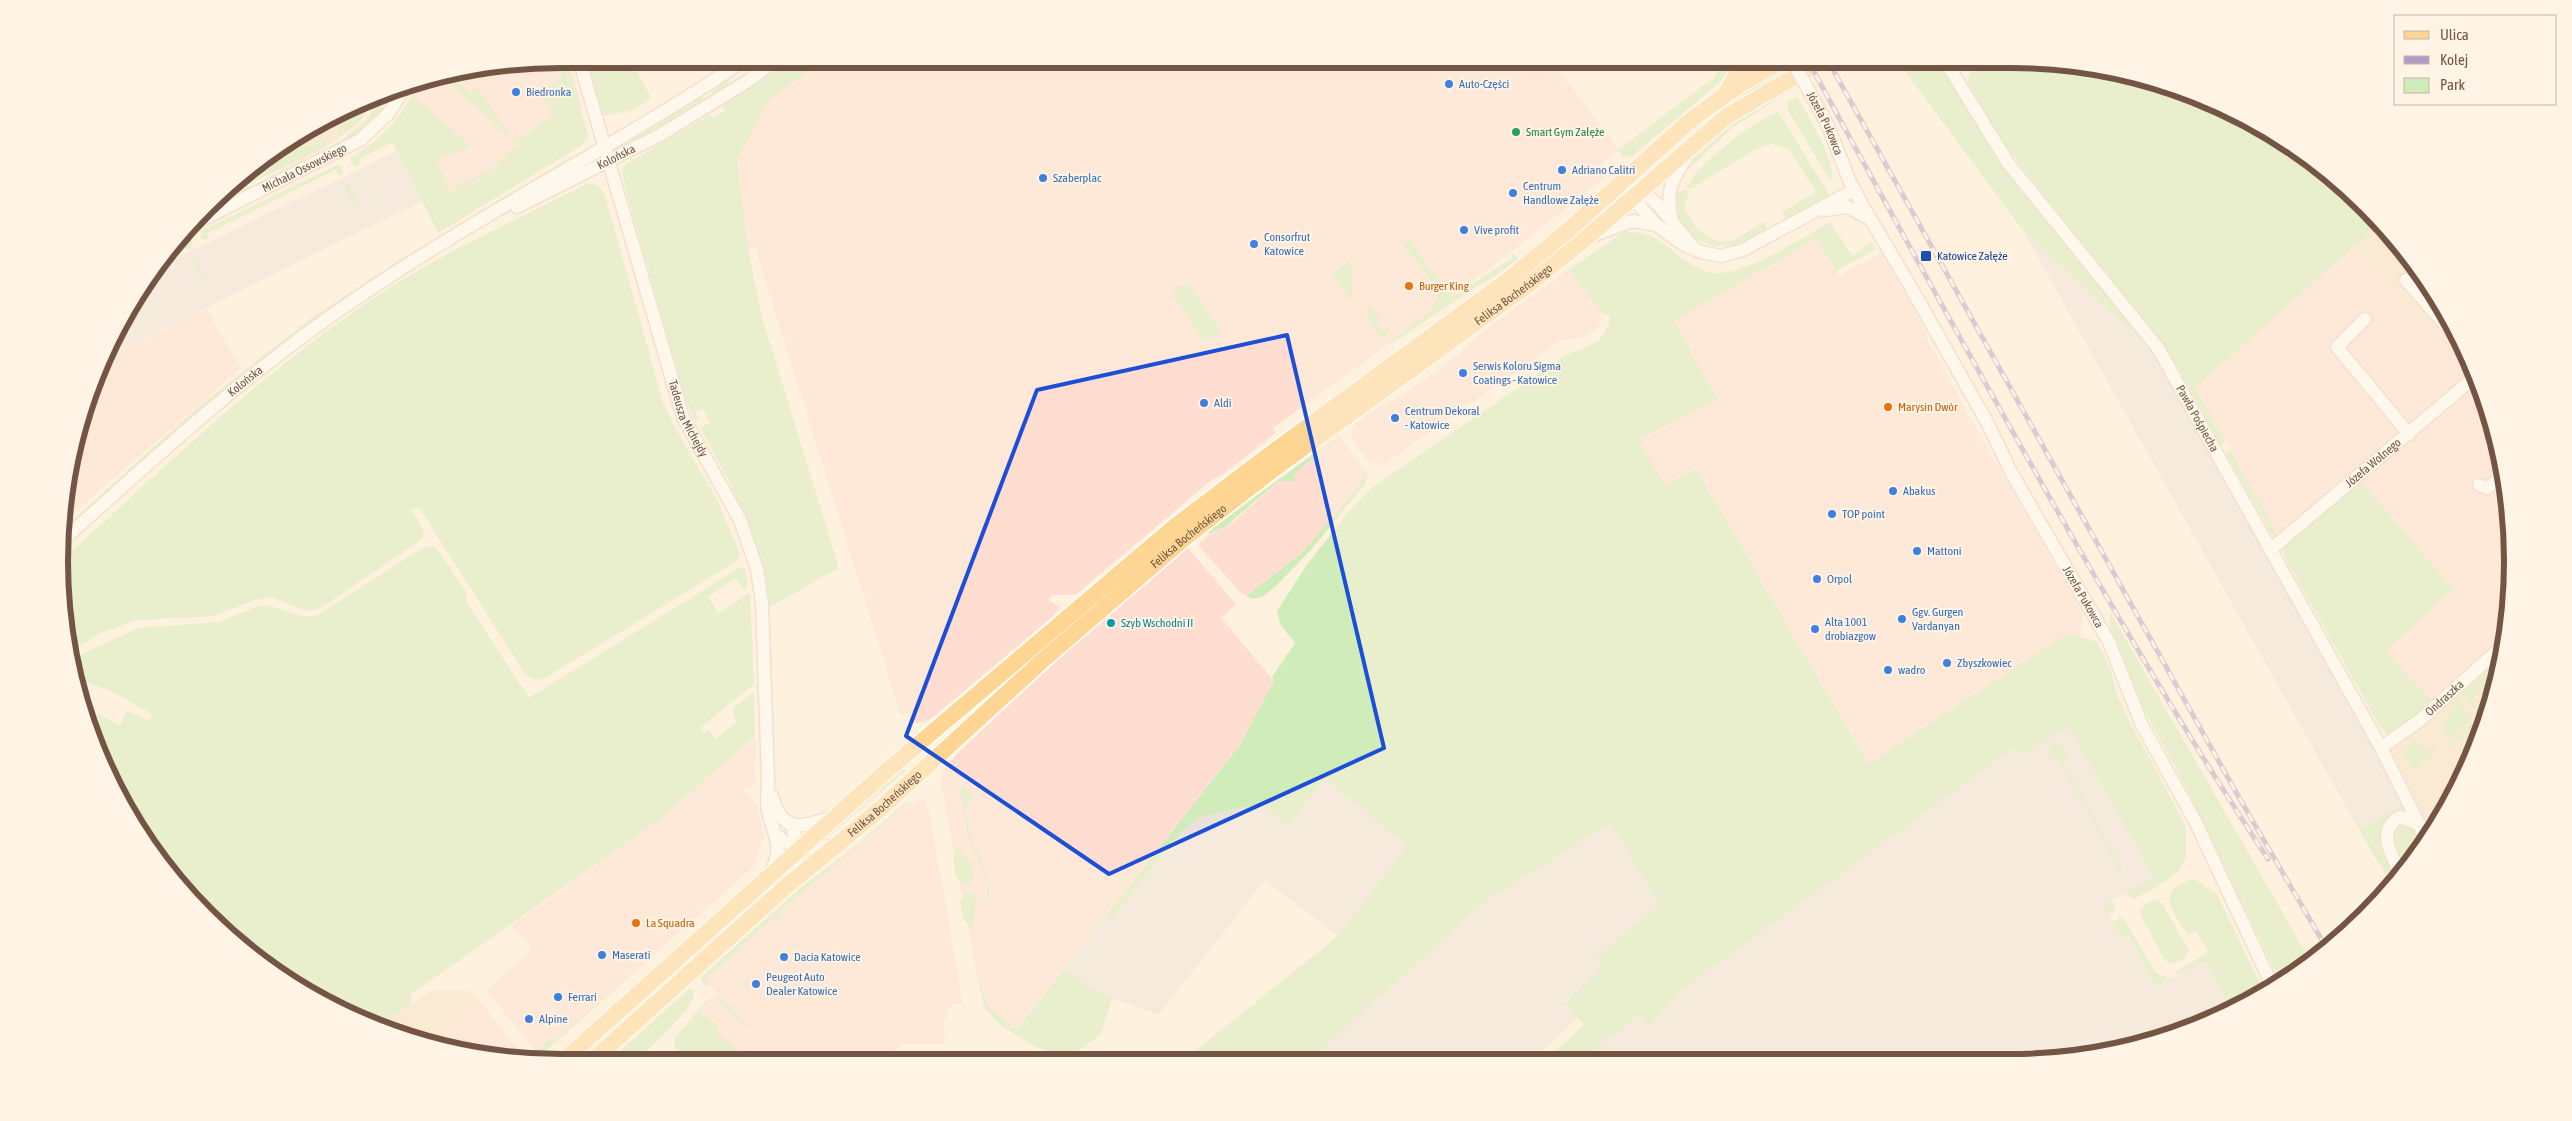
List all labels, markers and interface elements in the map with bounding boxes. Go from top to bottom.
legend [2394,15,2557,105]
text: Ulica [2440,26,2469,43]
text: Kolej [2440,51,2468,68]
text: Park [2440,76,2465,93]
place label: Auto-Części [1459,77,1509,91]
marker: Auto-Części [1443,78,1455,90]
place label: Biedronka [526,85,571,99]
marker: Biedronka [510,86,522,98]
street label: Józefa Pukowca [1804,89,1846,157]
place label: Smart Gym Załęże [1526,125,1605,139]
marker: Smart Gym Załęże [1510,126,1522,138]
street label: Michała Ossowskiego [260,141,350,195]
street label: Kolońska [595,142,638,173]
place label: Adriano Calitri [1572,163,1635,177]
marker: Adriano Calitri [1556,164,1568,176]
place label: Szaberplac [1053,171,1102,185]
marker: Szaberplac [1037,172,1049,184]
place label: Centrum Handlowe Załęże [1523,179,1599,207]
marker: Centrum Handlowe Załęże [1507,187,1519,199]
place label: Vive profit [1474,223,1519,237]
marker: Vive profit [1458,224,1470,236]
place label: Consorfrut Katowice [1264,230,1311,258]
marker: Consorfrut Katowice [1248,238,1260,250]
marker: Katowice Załęże [1919,249,1933,263]
place label: Katowice Załęże [1937,249,2008,263]
street label: Feliksa Bocheńskiego [1472,261,1556,328]
place label: Burger King [1419,279,1470,293]
marker: Burger King [1403,280,1415,292]
place label: Serwis Koloru Sigma Coatings - Katowice [1473,359,1561,387]
street label: Kolońska [225,363,266,399]
marker: Serwis Koloru Sigma Coatings - Katowice [1457,367,1469,379]
street label: Tadeusza Michejdy [666,378,711,459]
street label: Pawła Pośpiecha [2173,383,2222,454]
place label: Aldi [1214,396,1231,410]
marker: Aldi [1198,397,1210,409]
place label: Marysin Dwór [1898,400,1958,414]
marker: Marysin Dwór [1882,401,1894,413]
place label: Centrum Dekoral - Katowice [1405,404,1480,432]
marker: Centrum Dekoral - Katowice [1389,412,1401,424]
street label: Józefa Wolnego [2342,435,2404,490]
place label: Abakus [1903,484,1935,498]
marker: Abakus [1887,485,1899,497]
street label: Feliksa Bocheńskiego [1148,501,1230,571]
place label: TOP point [1842,507,1885,521]
marker: TOP point [1826,508,1838,520]
place label: Mattoni [1927,544,1962,558]
marker: Mattoni [1911,545,1923,557]
street label: Józefa Pukowca [2060,564,2106,630]
place label: Orpol [1827,572,1853,586]
marker: Orpol [1811,573,1823,585]
place label: Ggv. Gurgen Vardanyan [1912,605,1963,633]
marker: Ggv. Gurgen Vardanyan [1896,613,1908,625]
place label: Alta 1001 drobiazgow [1825,615,1876,643]
place label: Szyb Wschodni II [1121,616,1193,630]
marker: Szyb Wschodni II [1105,617,1117,629]
marker: Alta 1001 drobiazgow [1809,623,1821,635]
place label: Zbyszkowiec [1957,656,2012,670]
marker: Zbyszkowiec [1941,657,1953,669]
place label: wadro [1898,663,1926,677]
marker: wadro [1882,664,1894,676]
street label: Ondraszka [2422,677,2467,719]
street label: Feliksa Bocheńskiego [845,767,925,840]
place label: La Squadra [646,916,695,930]
marker: La Squadra [630,917,642,929]
place label: Maserati [612,948,650,962]
marker: Maserati [596,949,608,961]
place label: Dacia Katowice [794,950,861,964]
marker: Dacia Katowice [778,951,790,963]
place label: Peugeot Auto Dealer Katowice [766,970,837,998]
marker: Peugeot Auto Dealer Katowice [750,978,762,990]
place label: Ferrari [568,990,597,1004]
marker: Ferrari [552,991,564,1003]
place label: Alpine [539,1012,568,1026]
marker: Alpine [523,1013,535,1025]

